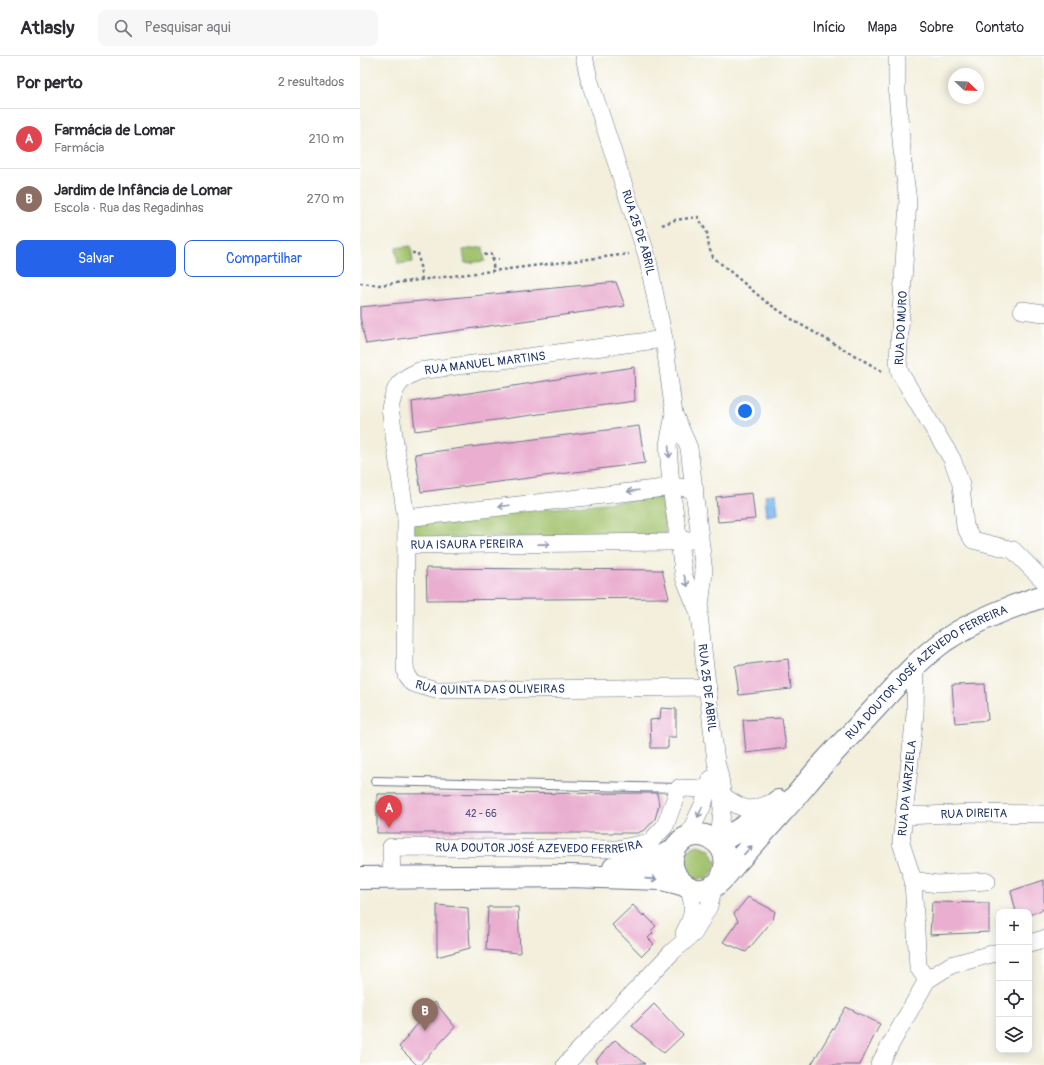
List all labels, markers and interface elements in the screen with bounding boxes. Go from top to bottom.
search box [98,10,378,46]
text: Atlasly [20,16,74,40]
icon: search [112,17,134,39]
text: Pesquisar aqui [144,18,231,37]
text: Início [812,19,845,36]
text: Mapa [867,19,897,36]
text: Sobre [919,19,953,36]
text: Contato [975,19,1024,36]
north arrow [948,68,984,104]
text: Por perto [16,72,83,93]
text: 2 resultados [278,74,344,90]
text: Farmácia de Lomar [54,121,175,140]
text: A [25,131,33,147]
text: 210 m [308,131,344,147]
text: Farmácia [54,140,104,156]
text: Jardim de Infância de Lomar [54,181,232,200]
street label: RUA 25 DE ABRIL [618,188,658,277]
text: B [25,191,33,207]
text: 270 m [307,191,344,207]
text: Escola · Rua das Regadinhas [54,200,204,216]
button: Salvar [16,240,176,277]
button: Compartilhar [184,240,344,277]
street label: RUA DO MURO [892,290,911,365]
street label: RUA MANUEL MARTINS [424,349,546,378]
your location [735,401,755,421]
one-way arrow [665,445,672,458]
one-way arrow [627,487,640,495]
one-way arrow [498,503,511,510]
street label: RUA ISAURA PEREIRA [410,537,524,553]
one-way arrow [537,540,550,547]
one-way arrow [683,574,690,587]
street label: RUA DOUTOR JOSÉ AZEVEDO FERREIRA [843,602,1010,743]
street label: RUA 25 DE ABRIL [694,643,720,733]
street label: RUA QUINTA DAS OLIVEIRAS [413,677,565,698]
street label: RUA DA VARZIELA [895,739,920,837]
pin: A [376,795,402,828]
one-way arrow [695,805,703,817]
street label: RUA DIREITA [940,806,1008,822]
house number: 42 - 66 [465,808,497,820]
street label: RUA DOUTOR JOSÉ AZEVEDO FERREIRA [435,837,644,857]
one-way arrow [743,846,752,856]
one-way arrow [644,875,657,882]
map controls [996,909,1032,1053]
button: + [996,909,1032,945]
button: − [996,945,1032,981]
button: locate [996,981,1032,1017]
pin: B [412,998,438,1031]
button: layers [996,1017,1032,1053]

